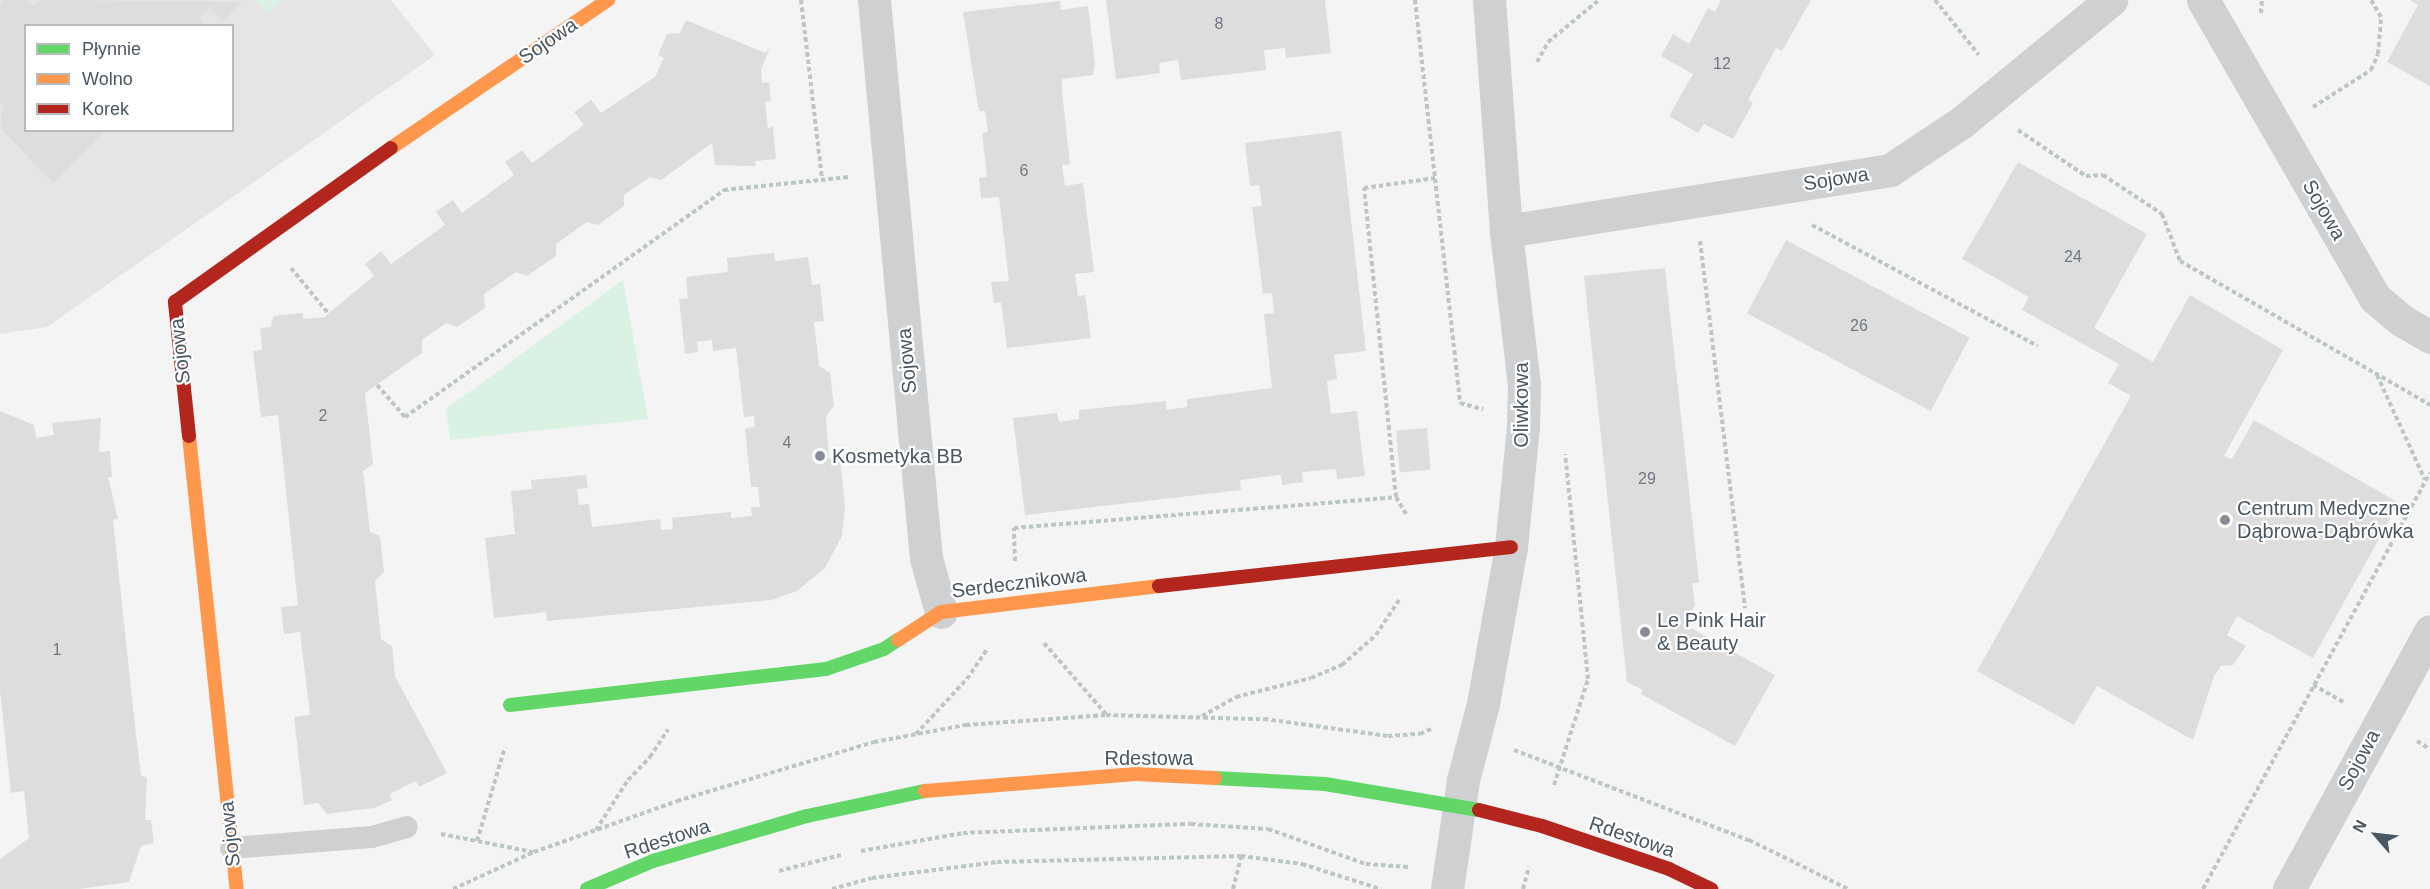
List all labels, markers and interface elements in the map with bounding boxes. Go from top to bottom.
street label: Sojowa [514,13,582,69]
house number: 8 [1215,14,1223,34]
legend [24,24,234,132]
text: Płynnie [82,39,141,59]
house number: 12 [1713,54,1731,74]
text: Wolno [82,69,133,89]
text: Korek [82,99,129,119]
house number: 6 [1020,161,1028,181]
street label: Sojowa [1802,162,1870,196]
street label: Sojowa [2297,176,2351,244]
house number: 24 [2064,247,2082,267]
house number: 26 [1850,316,1868,336]
street label: Sojowa [165,317,195,385]
street label: Sojowa [892,327,922,395]
street label: Oliwkowa [1509,362,1533,448]
house number: 2 [319,406,327,426]
house number: 4 [783,433,791,453]
place label: Kosmetyka BB [832,444,963,468]
marker: Kosmetyka BB [813,449,827,463]
house number: 29 [1638,469,1656,489]
place label: Centrum Medyczne Dąbrowa-Dąbrówka [2237,496,2414,543]
marker: Centrum Medyczne Dąbrowa-Dąbrówka [2218,513,2232,527]
street label: Serdecznikowa [950,563,1088,603]
place label: Le Pink Hair & Beauty [1657,608,1766,655]
marker: Le Pink Hair & Beauty [1638,625,1652,639]
house number: 1 [53,640,61,660]
street label: Sojowa [2333,725,2385,795]
street label: Rdestowa [1105,746,1193,770]
street label: Sojowa [215,800,245,868]
north arrow [2346,805,2406,865]
street label: Rdestowa [1586,811,1678,863]
street label: Rdestowa [621,814,713,864]
text: N [2349,817,2370,835]

